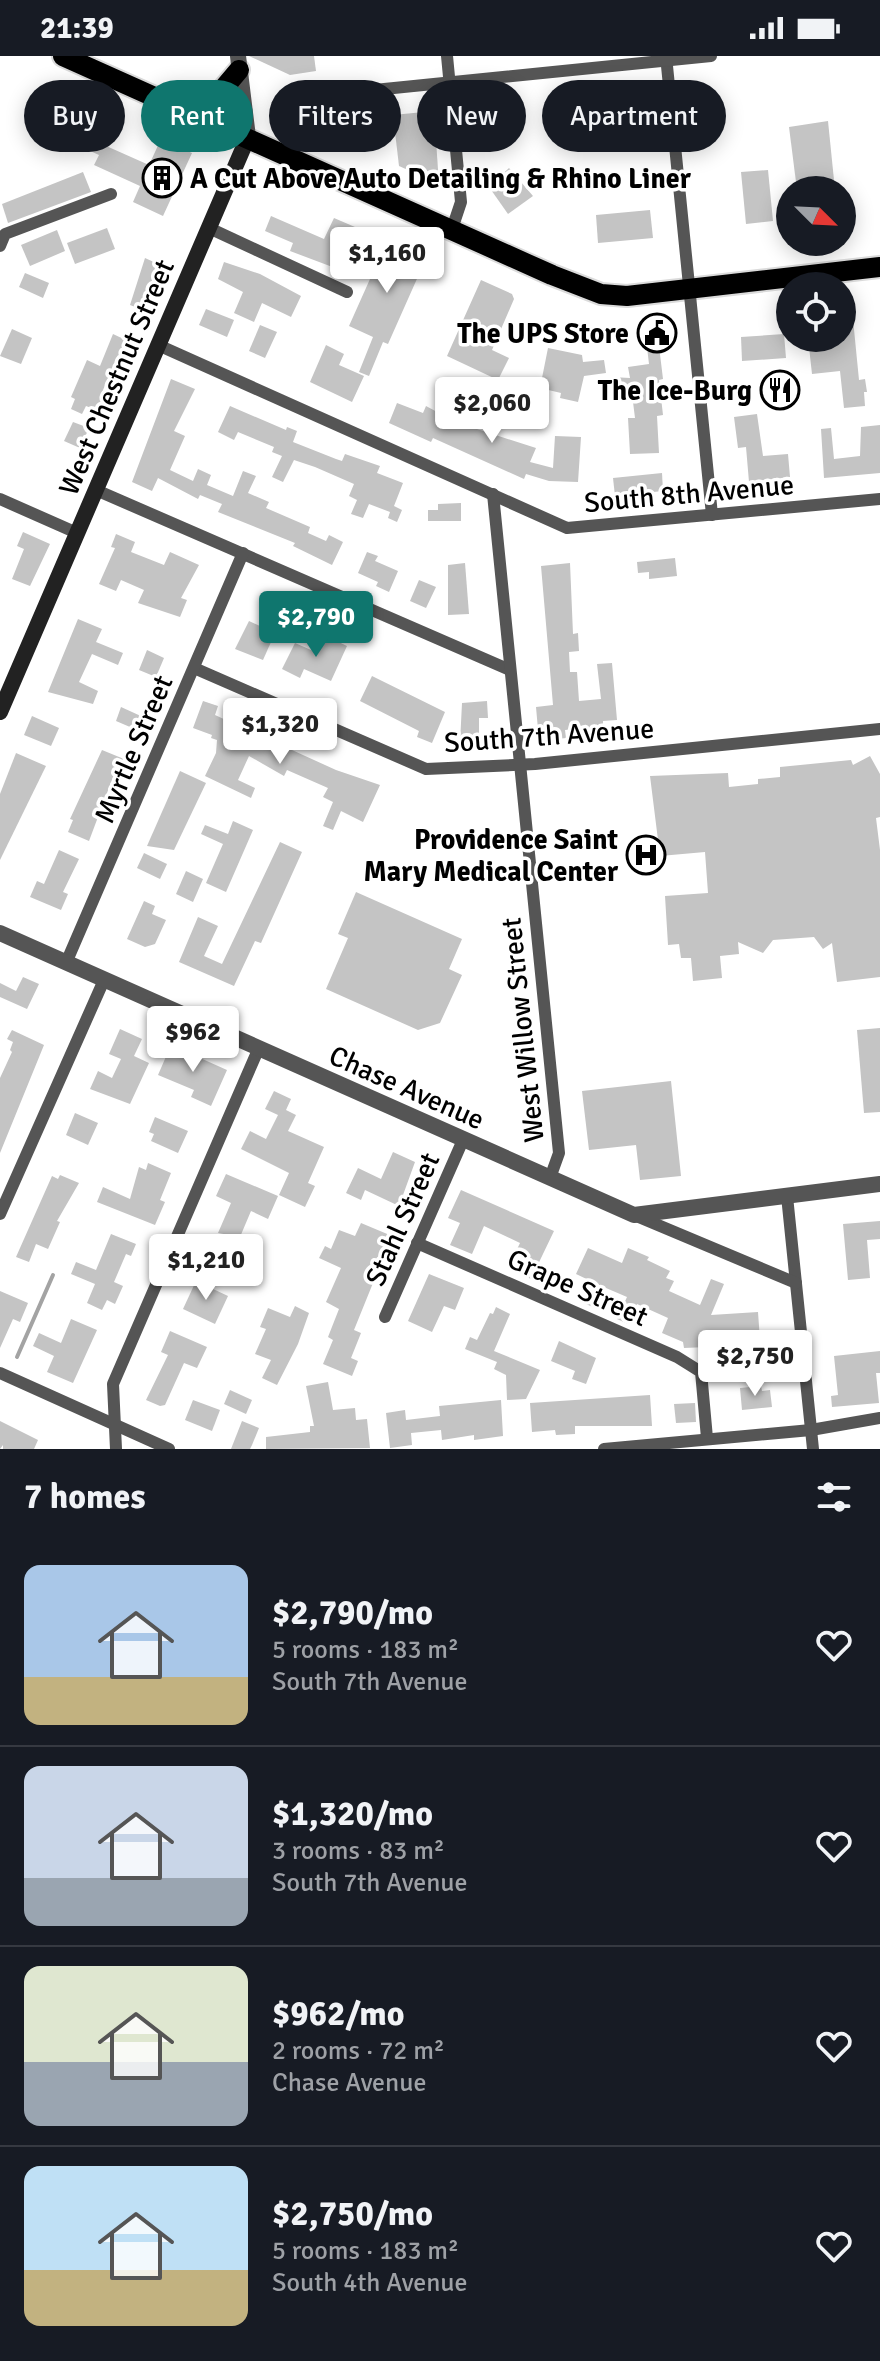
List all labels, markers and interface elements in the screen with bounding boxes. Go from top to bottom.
text: 21:39 [40,10,114,47]
chip: Buy [24,80,125,152]
chip: Rent [141,80,253,152]
chip: Filters [269,80,401,152]
chip: New [417,80,526,152]
chip: Apartment [542,80,726,152]
building icon: A Cut Above Auto Detailing & Rhino Liner [141,157,183,199]
place label: A Cut Above Auto Detailing & Rhino Liner [190,162,692,196]
north arrow [776,176,856,256]
map controls [776,176,856,352]
pin: $1,160 [322,227,452,295]
text: $1,160 [348,237,426,269]
street label: West Chestnut Street [52,254,182,500]
button: locate [776,272,856,352]
public building icon: The UPS Store [636,312,678,354]
place label: The UPS Store [457,317,629,351]
restaurant icon: The Ice-Burg [759,369,801,411]
place label: The Ice-Burg [598,374,752,408]
pin: $2,060 [427,377,557,445]
text: $2,060 [453,387,531,419]
street label: South 8th Avenue [583,468,795,520]
pin: $2,790 [251,591,381,659]
text: $2,790 [277,601,355,633]
street label: Myrtle Street [88,670,180,829]
pin: $1,320 [215,698,345,766]
text: $1,320 [241,708,319,740]
street label: South 7th Avenue [443,712,655,760]
place label: Providence Saint Mary Medical Center [364,823,619,889]
hospital icon: Providence Saint Mary Medical Center [625,834,667,876]
street label: West Willow Street [494,916,552,1144]
pin: $962 [146,1006,240,1074]
text: $962 [165,1016,221,1048]
street label: Chase Avenue [324,1039,489,1137]
street label: Stahl Street [358,1147,447,1291]
pin: $1,210 [141,1234,271,1302]
street label: Grape Street [502,1242,653,1334]
text: $1,210 [167,1244,245,1276]
pin: $2,750 [690,1330,820,1398]
text: $2,750 [716,1340,794,1372]
icon: filters [812,1475,856,1519]
text: 7 homes [24,1476,145,1518]
text: $2,790/mo [272,1592,433,1634]
icon: home [88,1597,184,1693]
icon: heart [812,1623,856,1667]
text: 5 rooms · 183 m² [272,1634,459,1666]
text: South 7th Avenue [272,1666,468,1698]
text: $1,320/mo [272,1793,433,1835]
icon: home [88,1798,184,1894]
icon: heart [812,1824,856,1868]
text: 3 rooms · 83 m² [272,1835,445,1867]
text: South 7th Avenue [272,1867,468,1899]
text: $962/mo [272,1993,405,2035]
icon: home [88,1998,184,2094]
icon: heart [812,2024,856,2068]
text: 2 rooms · 72 m² [272,2035,445,2067]
text: Chase Avenue [272,2067,426,2099]
text: $2,750/mo [272,2193,433,2235]
icon: home [88,2198,184,2294]
icon: heart [812,2224,856,2268]
text: 5 rooms · 183 m² [272,2235,459,2267]
text: South 4th Avenue [272,2267,468,2299]

